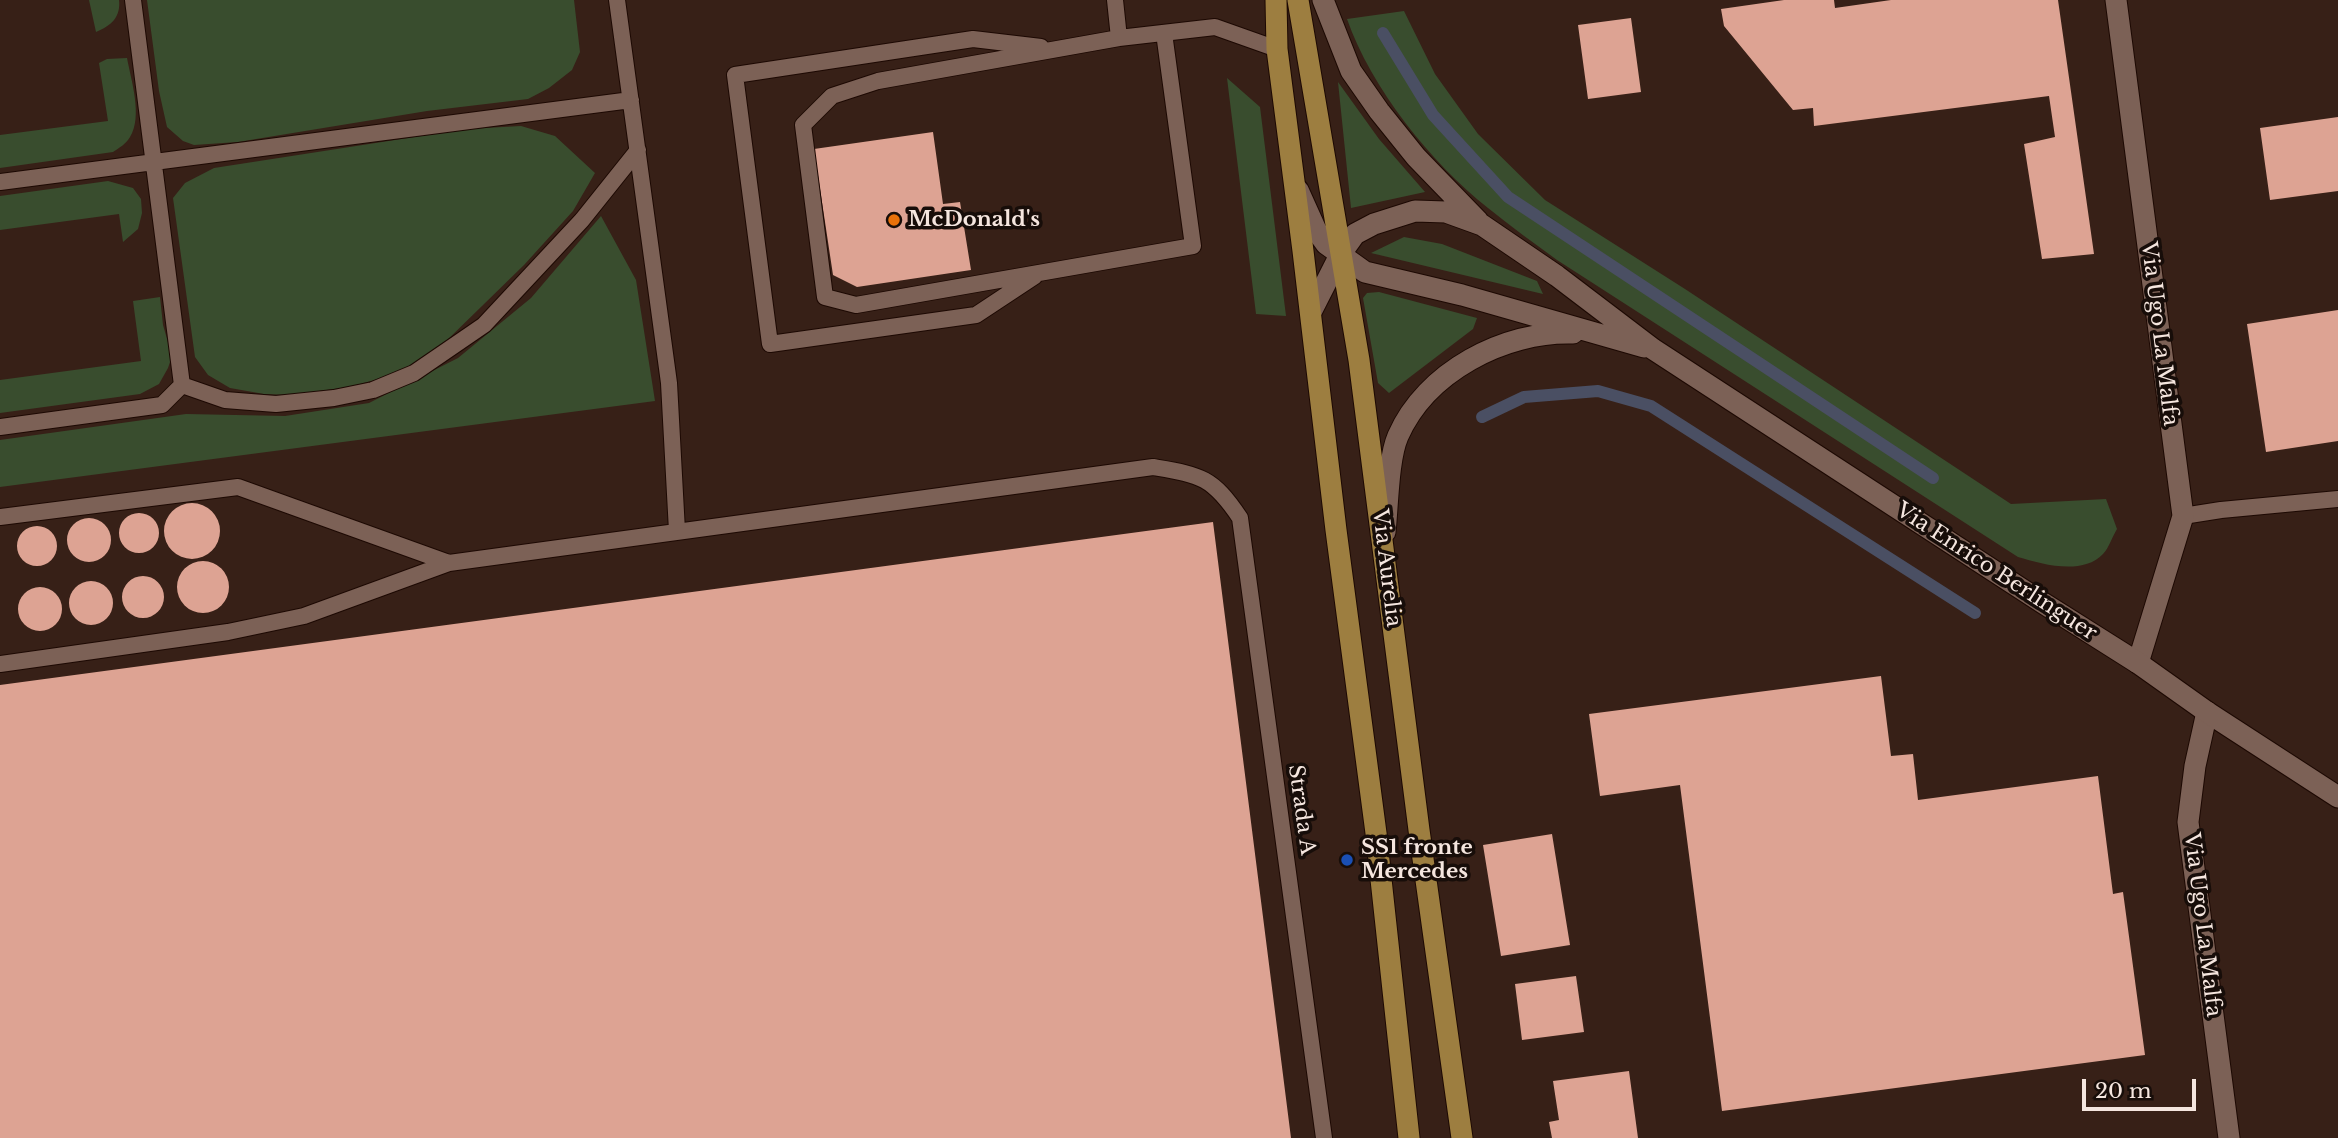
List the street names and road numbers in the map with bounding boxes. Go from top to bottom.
street label: Via Ugo La Malfa [2135,241,2183,427]
street label: Via Enrico Berlinguer [1891,498,2101,646]
street label: Via Aurelia [1366,508,1406,628]
street label: Strada A [1282,763,1320,857]
street label: Via Ugo La Malfa [2178,832,2226,1018]

